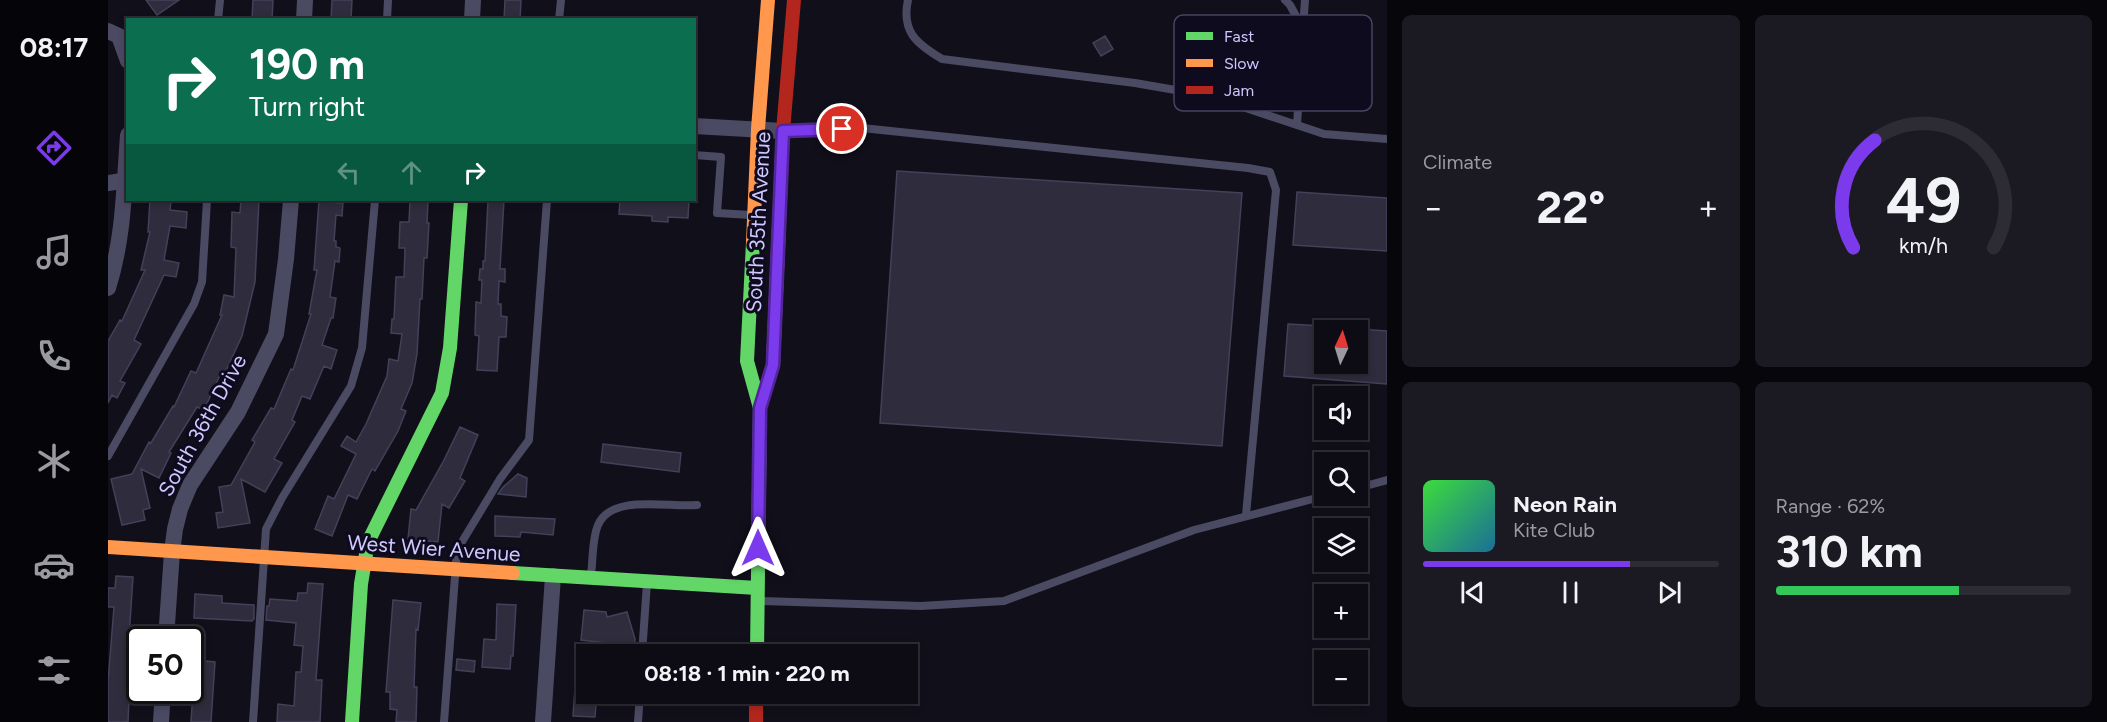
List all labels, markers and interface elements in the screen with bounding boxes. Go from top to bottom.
legend [1174,15,1372,111]
text: Fast [1224,27,1254,46]
text: 08:17 [20,31,88,64]
text: 190 m [249,39,365,90]
icon: right [150,42,228,120]
text: Slow [1224,54,1259,73]
text: Jam [1224,81,1254,100]
text: Turn right [249,90,365,123]
pin [816,103,867,154]
icon: arrive [825,112,858,145]
icon: directions [33,127,75,169]
street label: South 35th Avenue [741,131,775,313]
text: Climate [1423,150,1492,174]
icon: left [332,156,365,189]
icon: ahead [395,156,428,189]
icon: right [458,156,491,189]
text: 49 [1885,163,1961,238]
text: 22° [1536,180,1605,234]
text: − [1423,188,1444,227]
text: + [1698,188,1719,227]
icon: music [33,231,75,273]
text: km/h [1899,233,1948,258]
north arrow [1314,320,1368,374]
map controls [1314,320,1368,704]
icon: phone [33,335,75,377]
street label: South 36th Drive [153,350,251,500]
button: sound [1314,386,1368,440]
icon: climate [33,440,75,482]
button: search [1314,452,1368,506]
text: Neon Rain [1513,491,1617,518]
text: Range · 62% [1776,494,1885,518]
position arrow [726,516,790,580]
button: layers [1314,518,1368,572]
text: Kite Club [1513,518,1595,542]
text: 310 km [1776,524,1923,578]
street label: West Wier Avenue [347,529,521,567]
icon: car [33,544,75,586]
icon: previous [1456,576,1489,609]
icon: pause [1554,576,1587,609]
icon: next [1653,576,1686,609]
button: + [1314,584,1368,638]
speed limit sign: 50 [126,626,204,704]
icon: filters [33,649,75,691]
button: − [1314,650,1368,704]
text: 08:18 · 1 min · 220 m [644,660,850,687]

